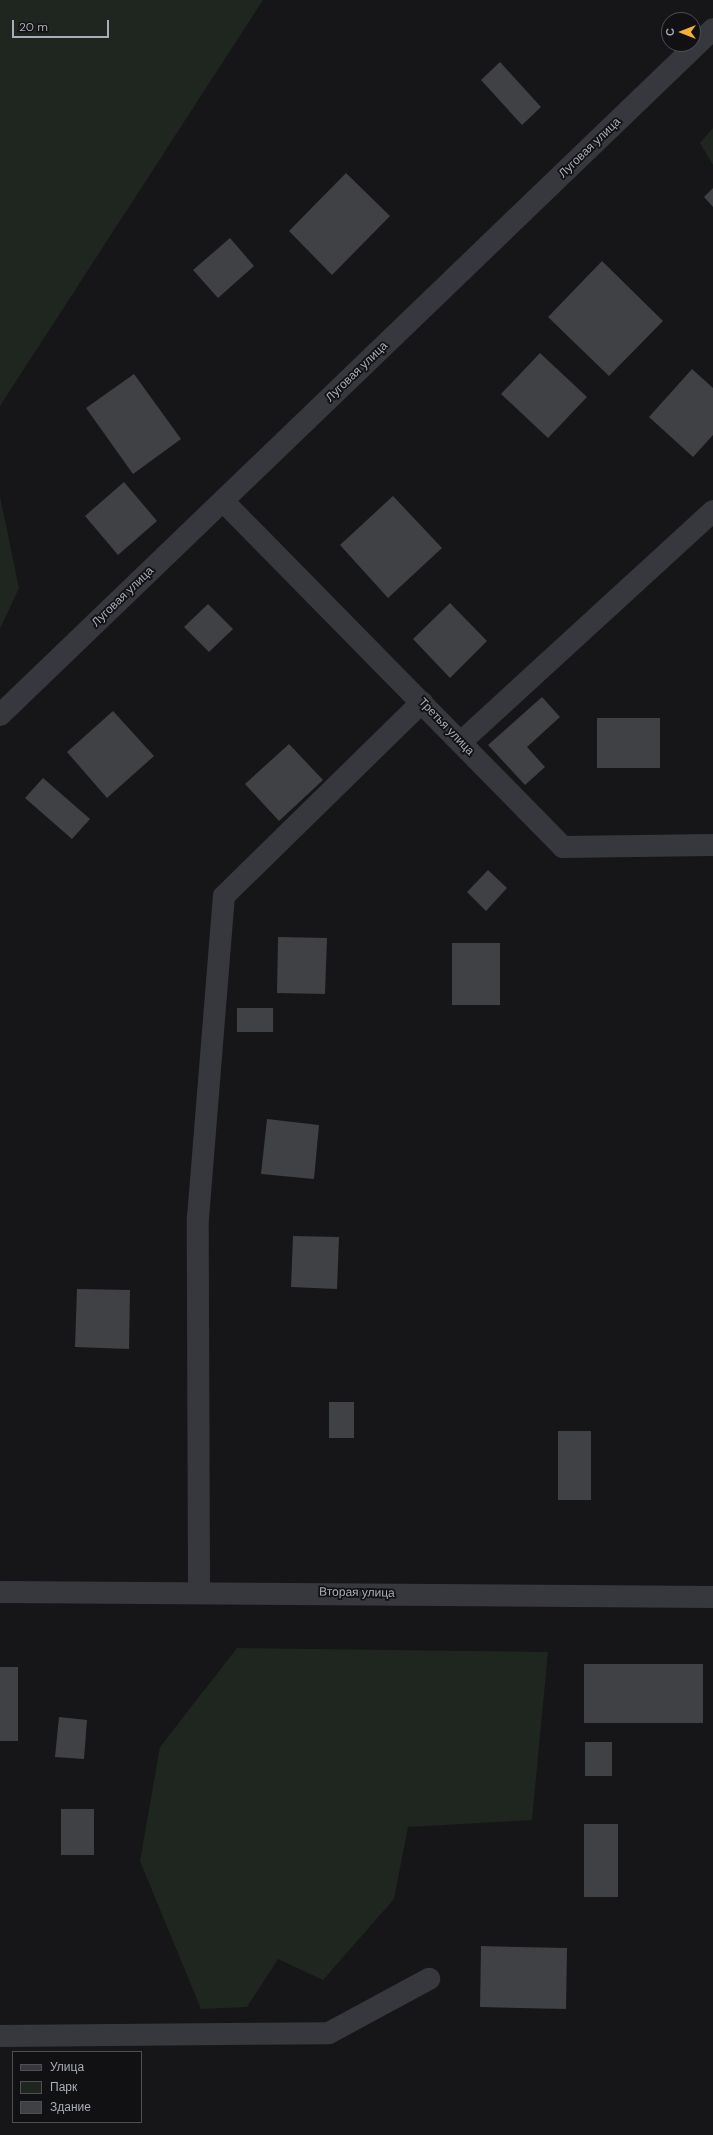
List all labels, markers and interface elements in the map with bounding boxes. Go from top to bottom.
scale bar [14,12,111,38]
north arrow [661,12,701,52]
text: 20 m [19,19,48,35]
text: С [663,28,677,36]
street label: Луговая улица [556,115,624,181]
street label: Луговая улица [323,339,391,405]
street label: Луговая улица [89,564,157,630]
street label: Третья улица [415,695,477,759]
street label: Вторая улица [319,1585,395,1601]
legend [12,2051,142,2123]
text: Улица [50,2059,84,2075]
text: Парк [50,2079,77,2095]
text: Здание [50,2099,91,2115]

